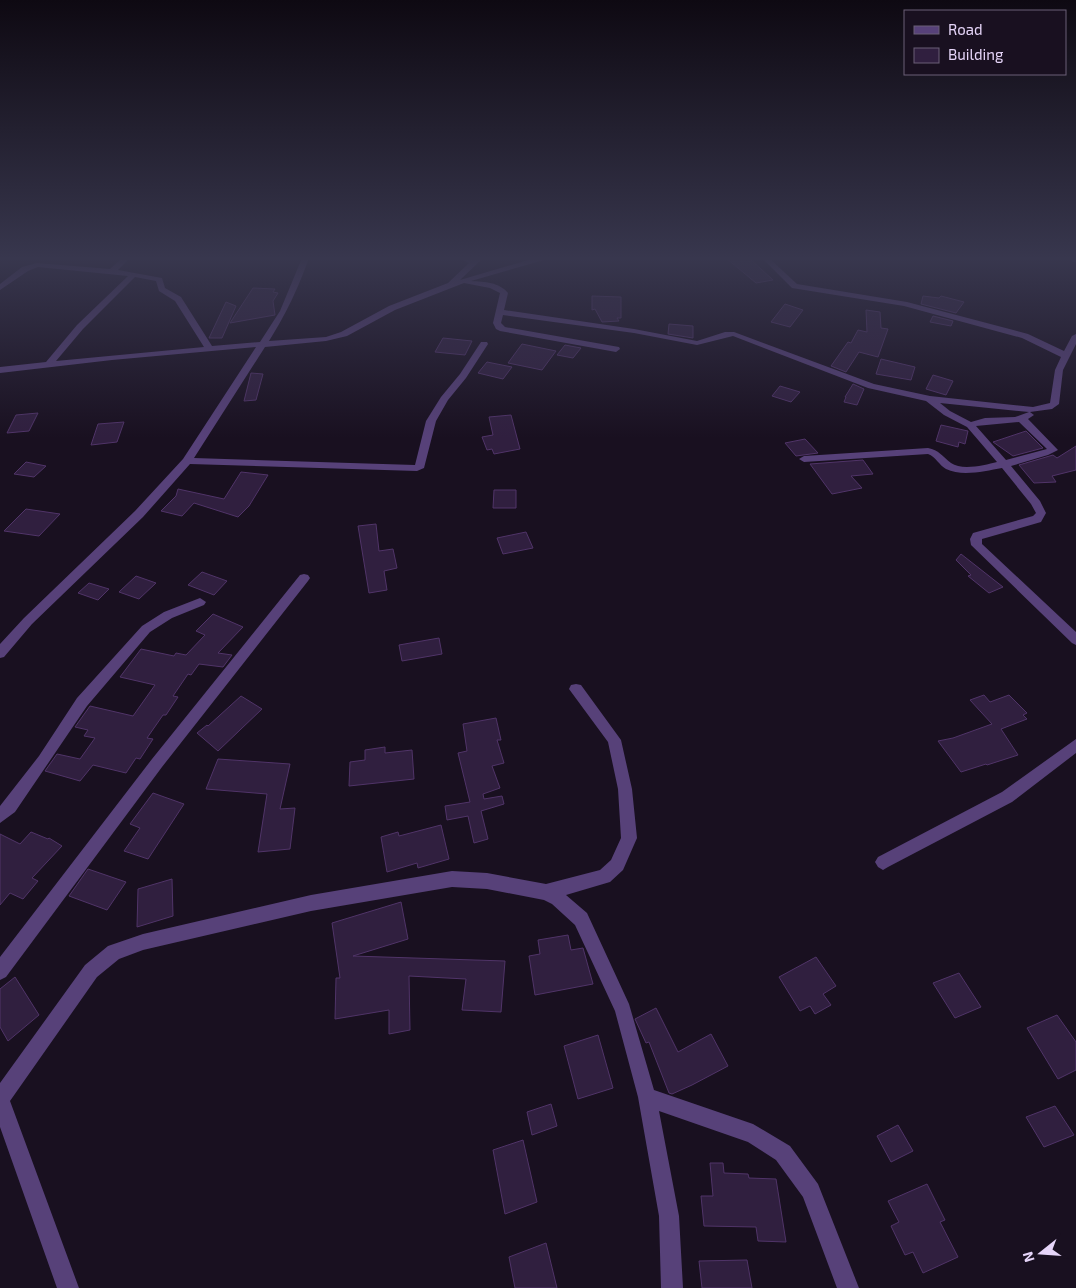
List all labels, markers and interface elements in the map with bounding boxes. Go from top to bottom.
legend [904,10,1066,75]
text: Road [948,20,983,38]
text: Building [948,45,1004,63]
north arrow [1016,1228,1066,1278]
text: N [1018,1250,1038,1264]

